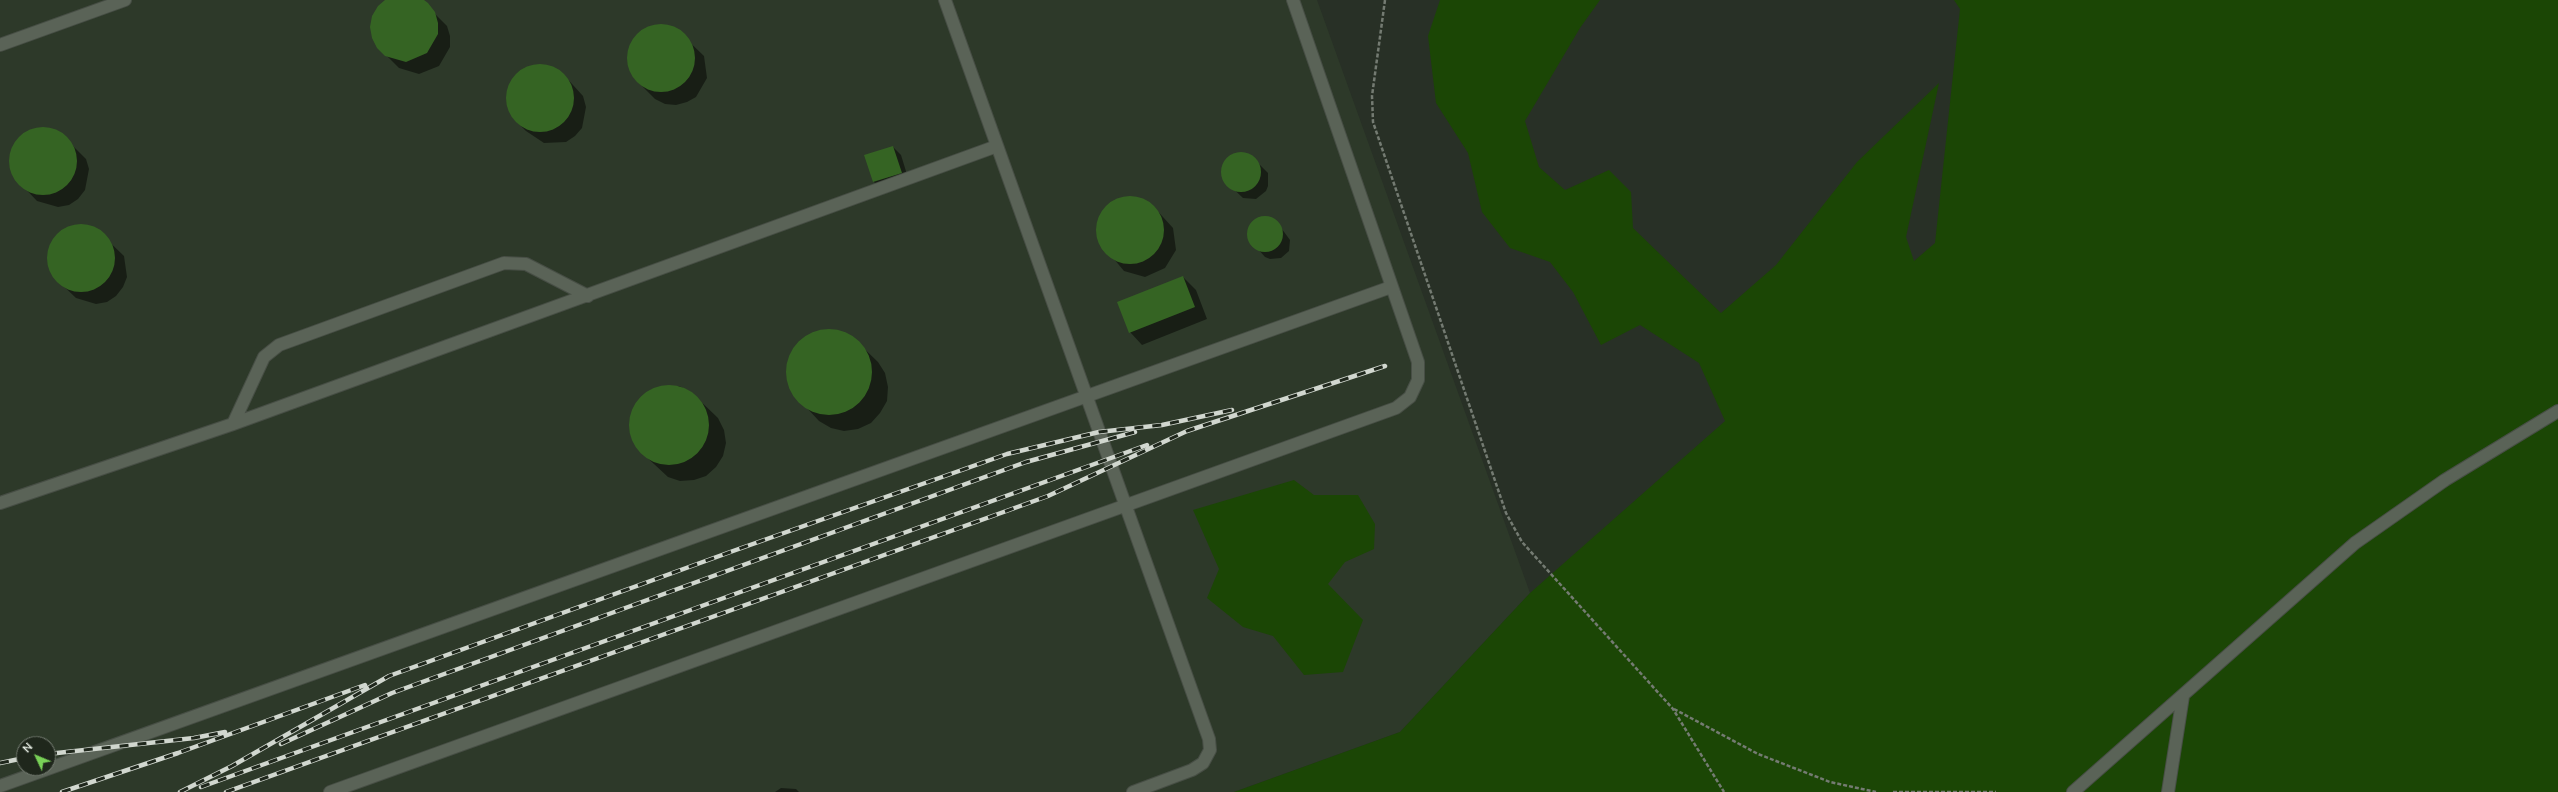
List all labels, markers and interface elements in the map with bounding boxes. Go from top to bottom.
north arrow [16,736,56,776]
text: N [19,740,36,756]

